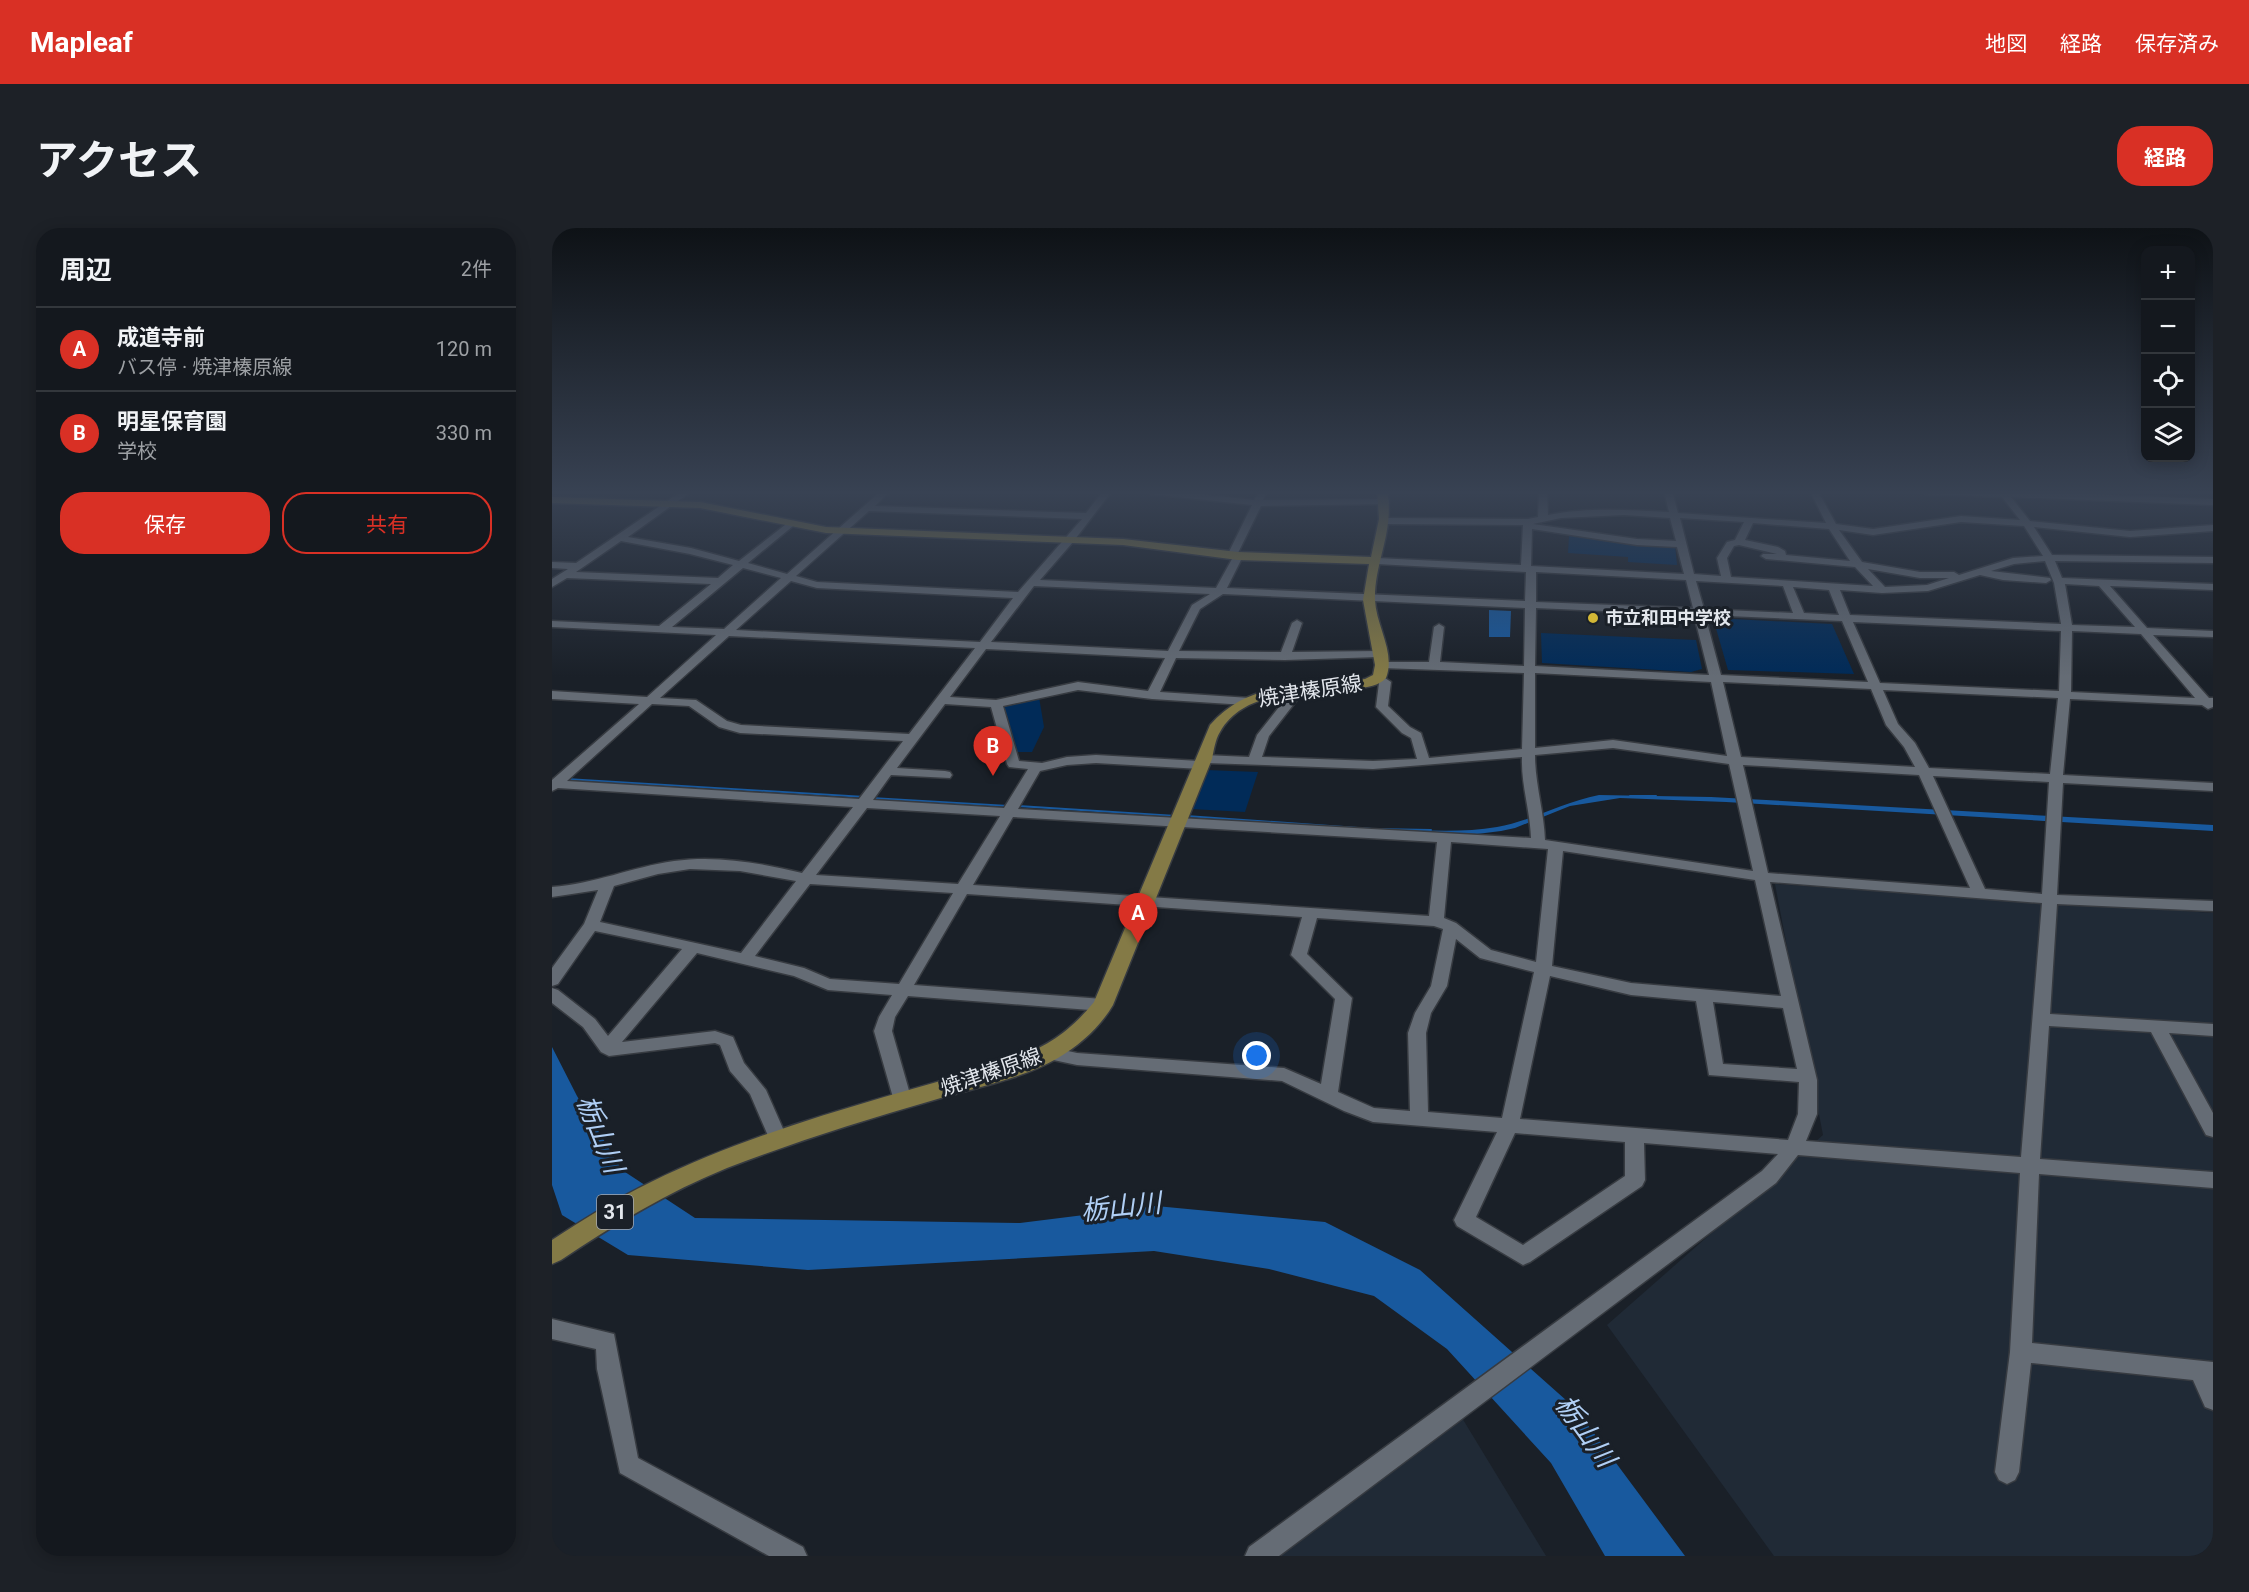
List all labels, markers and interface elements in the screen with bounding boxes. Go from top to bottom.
text: Mapleaf [30,26,133,59]
text: 地図 [1985,32,2027,56]
text: 経路 [2060,32,2102,56]
text: 保存済み [2135,32,2219,56]
button: 経路 [2117,126,2213,186]
text: アクセス [36,136,202,185]
map controls [2141,246,2195,462]
button: + [2141,246,2195,300]
text: 周辺 [60,255,112,285]
text: 2件 [461,257,492,281]
button: − [2141,300,2195,354]
text: 成道寺前 [117,325,205,350]
text: A [73,337,86,361]
text: 120 m [436,337,492,361]
button: locate [2141,354,2195,408]
text: バス停 · 焼津榛原線 [117,355,292,379]
button: layers [2141,408,2195,462]
text: 明星保育園 [117,409,227,434]
text: B [73,421,86,445]
text: 330 m [436,421,492,445]
text: 学校 [117,439,157,463]
button: 保存 [60,492,270,554]
button: 共有 [282,492,492,554]
place label: 市立和田中学校 [1605,607,1731,628]
marker: 市立和田中学校 [1586,611,1600,625]
street label: 焼津榛原線 [1256,671,1364,711]
pin: B [974,726,1012,776]
pin: A [1118,894,1158,943]
your location [1242,1041,1271,1070]
street label: 焼津榛原線 [937,1044,1045,1100]
water label: 栃山川 [570,1090,631,1180]
water label: 栃山川 [1079,1187,1166,1227]
road number: 31 [597,1195,633,1229]
water label: 栃山川 [1548,1389,1624,1476]

